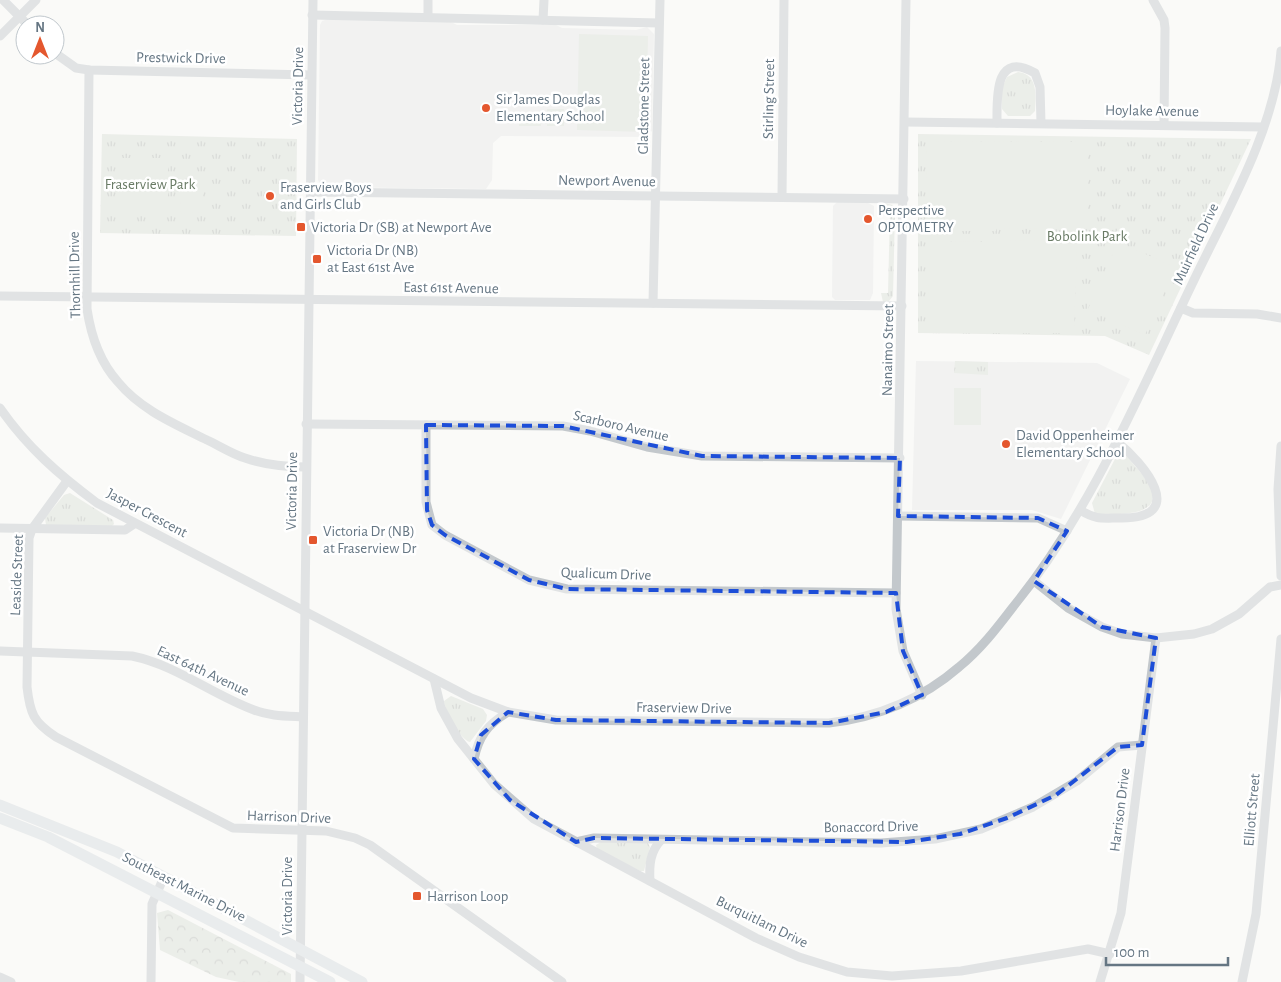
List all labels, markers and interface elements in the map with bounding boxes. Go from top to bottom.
north arrow [15,15,65,65]
text: N [35,21,45,35]
street label: Victoria Drive [290,46,306,125]
street label: Prestwick Drive [136,50,226,66]
street label: Gladstone Street [636,57,652,155]
street label: Stirling Street [761,58,777,139]
place label: Sir James Douglas Elementary School [496,92,605,124]
marker: Sir James Douglas Elementary School [480,102,492,114]
street label: Hoylake Avenue [1105,103,1199,119]
street label: Newport Avenue [558,173,656,189]
park label: Fraserview Park [105,177,195,192]
place label: Fraserview Boys and Girls Club [280,180,372,212]
marker: Fraserview Boys and Girls Club [264,190,276,202]
street label: Muirfield Drive [1171,201,1221,287]
place label: Perspective OPTOMETRY [878,203,954,235]
marker: Perspective OPTOMETRY [862,213,874,225]
place label: Victoria Dr (SB) at Newport Ave [311,220,492,235]
marker: Victoria Dr (SB) at Newport Ave [295,221,307,233]
park label: Bobolink Park [1047,229,1127,244]
street label: Thornhill Drive [67,231,83,319]
place label: Victoria Dr (NB) at East 61st Ave [327,243,419,275]
marker: Victoria Dr (NB) at East 61st Ave [311,253,323,265]
street label: East 61st Avenue [403,280,499,296]
street label: Nanaimo Street [880,304,896,396]
street label: Scarboro Avenue [572,408,670,444]
place label: David Oppenheimer Elementary School [1016,428,1134,460]
marker: David Oppenheimer Elementary School [1000,438,1012,450]
street label: Victoria Drive [284,451,300,530]
street label: Jasper Crescent [104,486,190,541]
place label: Victoria Dr (NB) at Fraserview Dr [323,524,416,556]
street label: Leaside Street [8,534,26,616]
marker: Victoria Dr (NB) at Fraserview Dr [307,534,319,546]
street label: Qualicum Drive [561,565,652,583]
street label: East 64th Avenue [155,643,251,699]
street label: Fraserview Drive [636,700,732,716]
street label: Harrison Drive [1107,767,1133,853]
street label: Elliott Street [1241,773,1263,847]
street label: Harrison Drive [247,808,331,826]
street label: Bonaccord Drive [823,819,919,835]
street label: Southeast Marine Drive [120,849,248,925]
street label: Victoria Drive [280,857,295,935]
place label: Harrison Loop [427,889,508,904]
marker: Harrison Loop [411,890,423,902]
street label: Burquitlam Drive [714,893,810,951]
scale bar [1106,934,1228,966]
text: 100 m [1114,945,1149,960]

